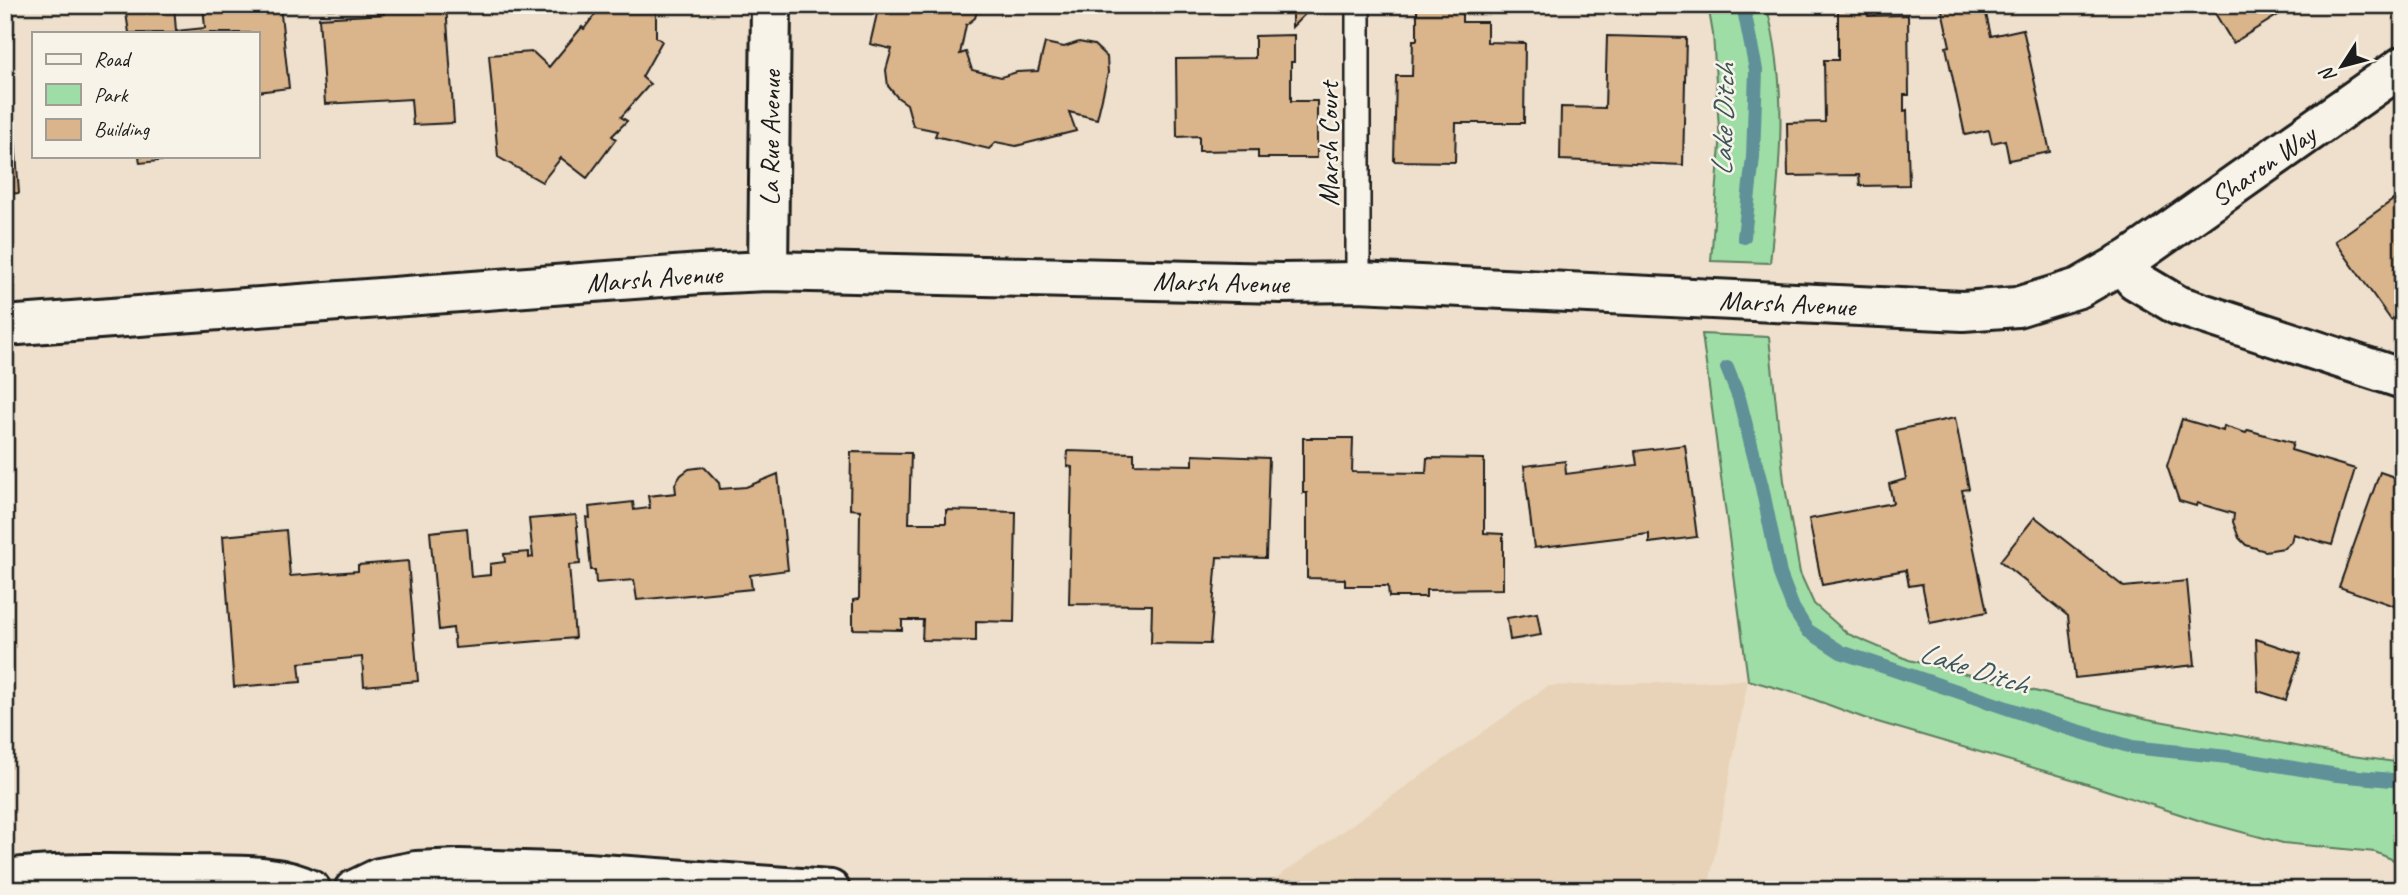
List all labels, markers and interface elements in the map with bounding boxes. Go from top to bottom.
legend [32,32,259,158]
north arrow [2306,32,2376,102]
text: Road [94,46,133,72]
water label: Lake Ditch [1702,61,1744,177]
text: N [2314,61,2342,87]
street label: La Rue Avenue [752,68,788,206]
street label: Marsh Court [1311,79,1346,206]
text: Park [94,82,129,108]
street label: Sharon Way [2204,115,2324,214]
text: Building [94,116,151,142]
street label: Marsh Avenue [585,256,725,301]
street label: Marsh Avenue [1152,263,1291,301]
street label: Marsh Avenue [1719,282,1858,324]
water label: Lake Ditch [1915,633,2035,704]

